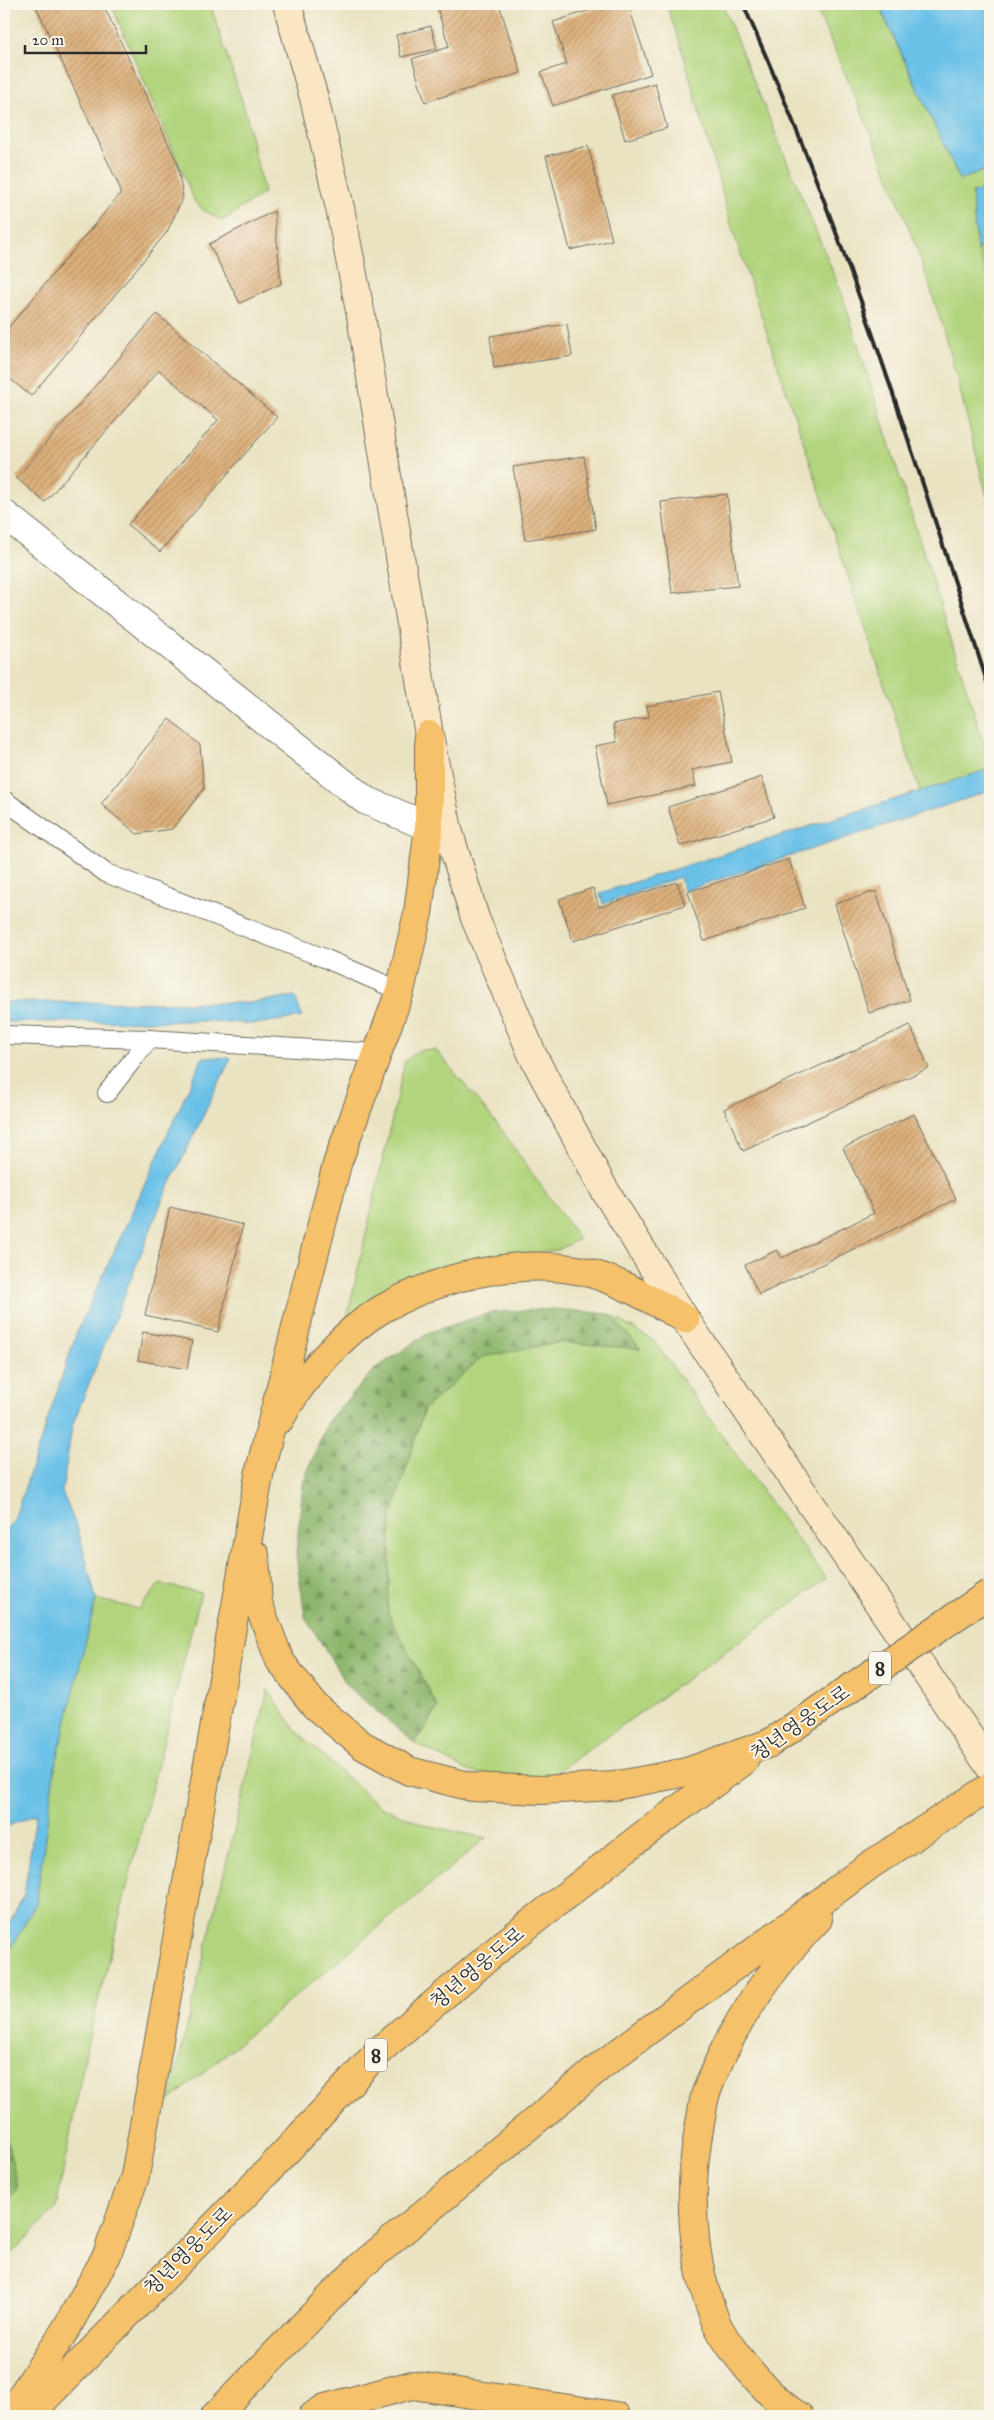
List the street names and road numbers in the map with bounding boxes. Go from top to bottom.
road number: 8 [869,1652,891,1685]
street label: 청년영웅도로 [746,1680,854,1766]
street label: 청년영웅도로 [425,1922,529,2014]
road number: 8 [365,2038,387,2072]
street label: 청년영웅도로 [139,2202,237,2300]

